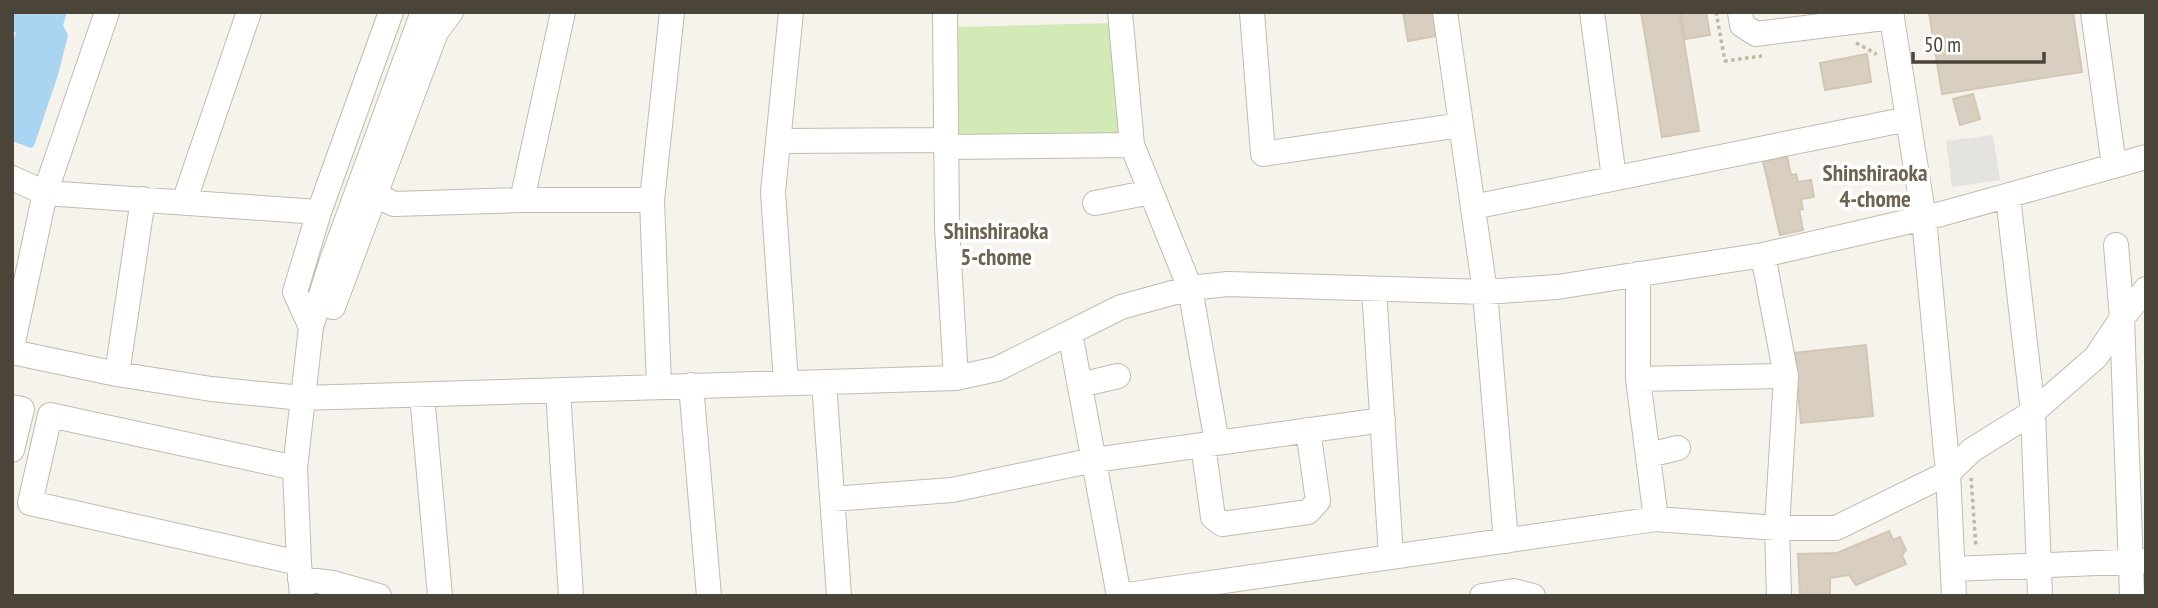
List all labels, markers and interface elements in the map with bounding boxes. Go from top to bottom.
scale bar [1913,21,2044,65]
text: 50 m [1924,31,1961,58]
district label: Shinshiraoka 4-chome [1823,158,1927,213]
district label: Shinshiraoka 5-chome [944,216,1048,271]

